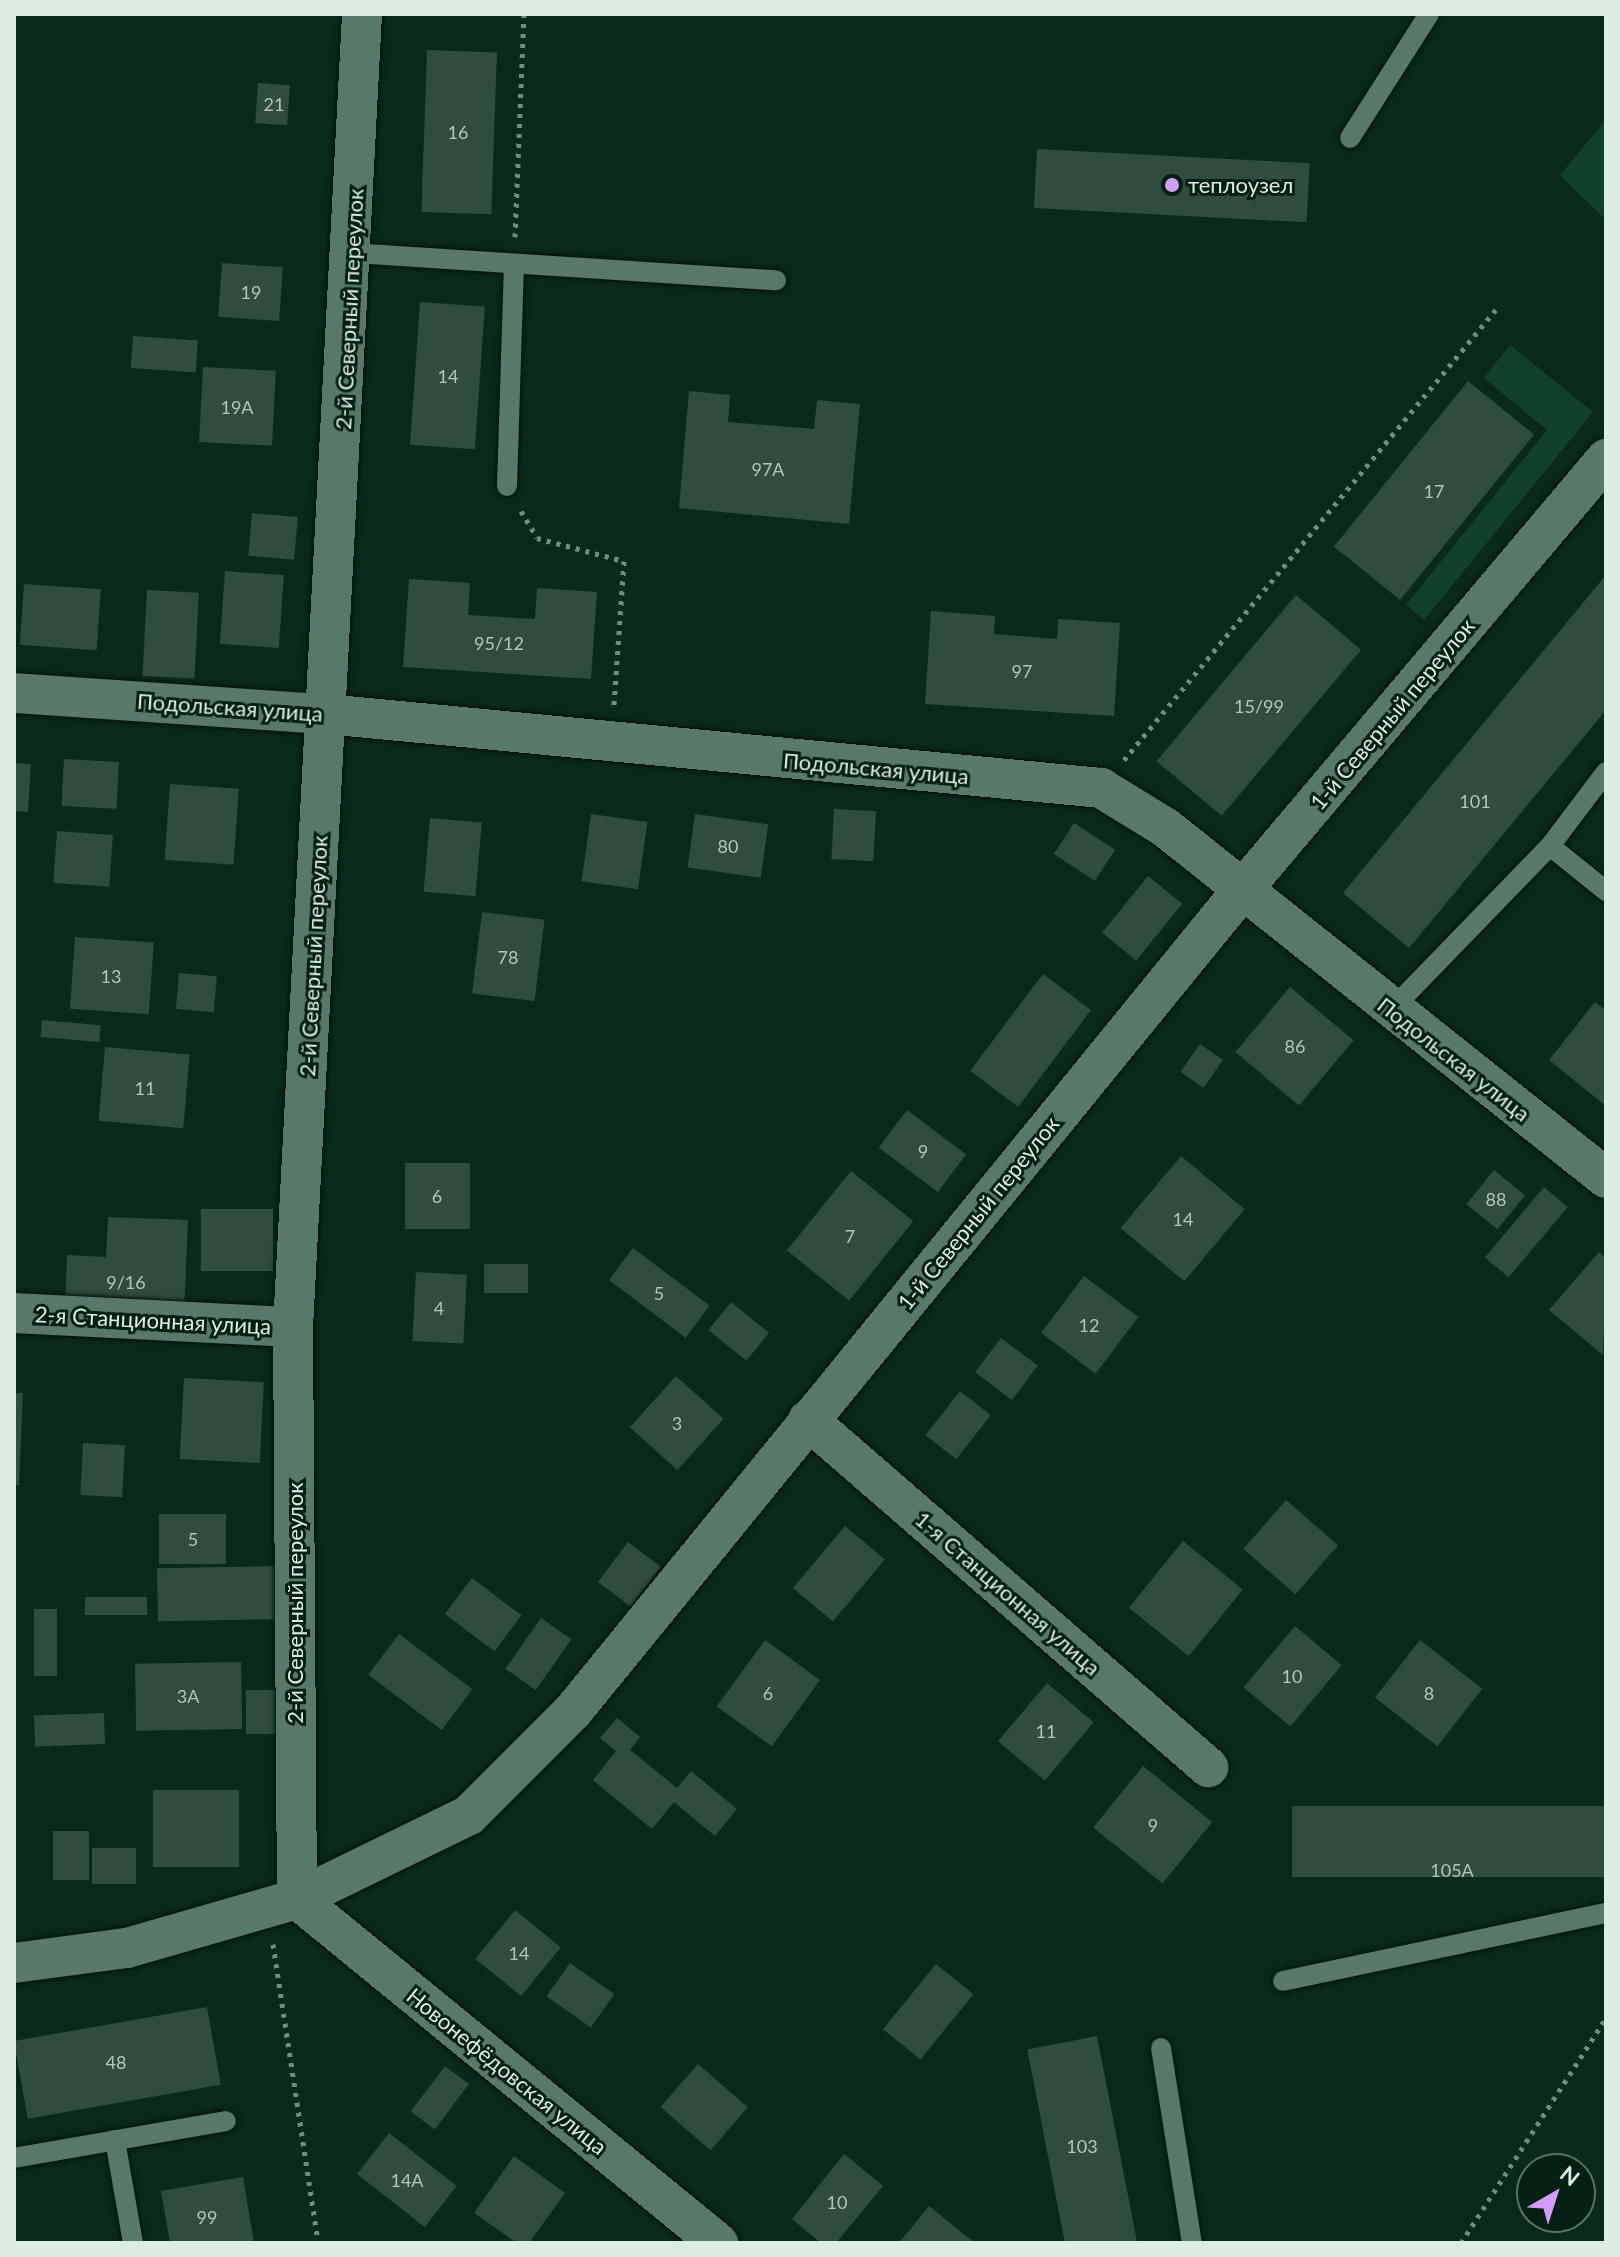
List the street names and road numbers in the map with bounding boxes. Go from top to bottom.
street label: 2-й Северный переулок [330,188,368,430]
street label: 1-й Северный переулок [1304,613,1480,815]
street label: Подольская улица [136,687,324,727]
street label: Подольская улица [782,747,970,789]
street label: 2-й Северный переулок [294,835,332,1077]
street label: Подольская улица [1372,991,1536,1127]
street label: 1-й Северный переулок [892,1111,1064,1315]
street label: 2-я Станционная улица [34,1301,272,1339]
street label: 2-й Северный переулок [282,1482,308,1724]
street label: 1-я Станционная улица [910,1505,1106,1681]
street label: Новонефёдовская улица [402,1982,612,2160]

